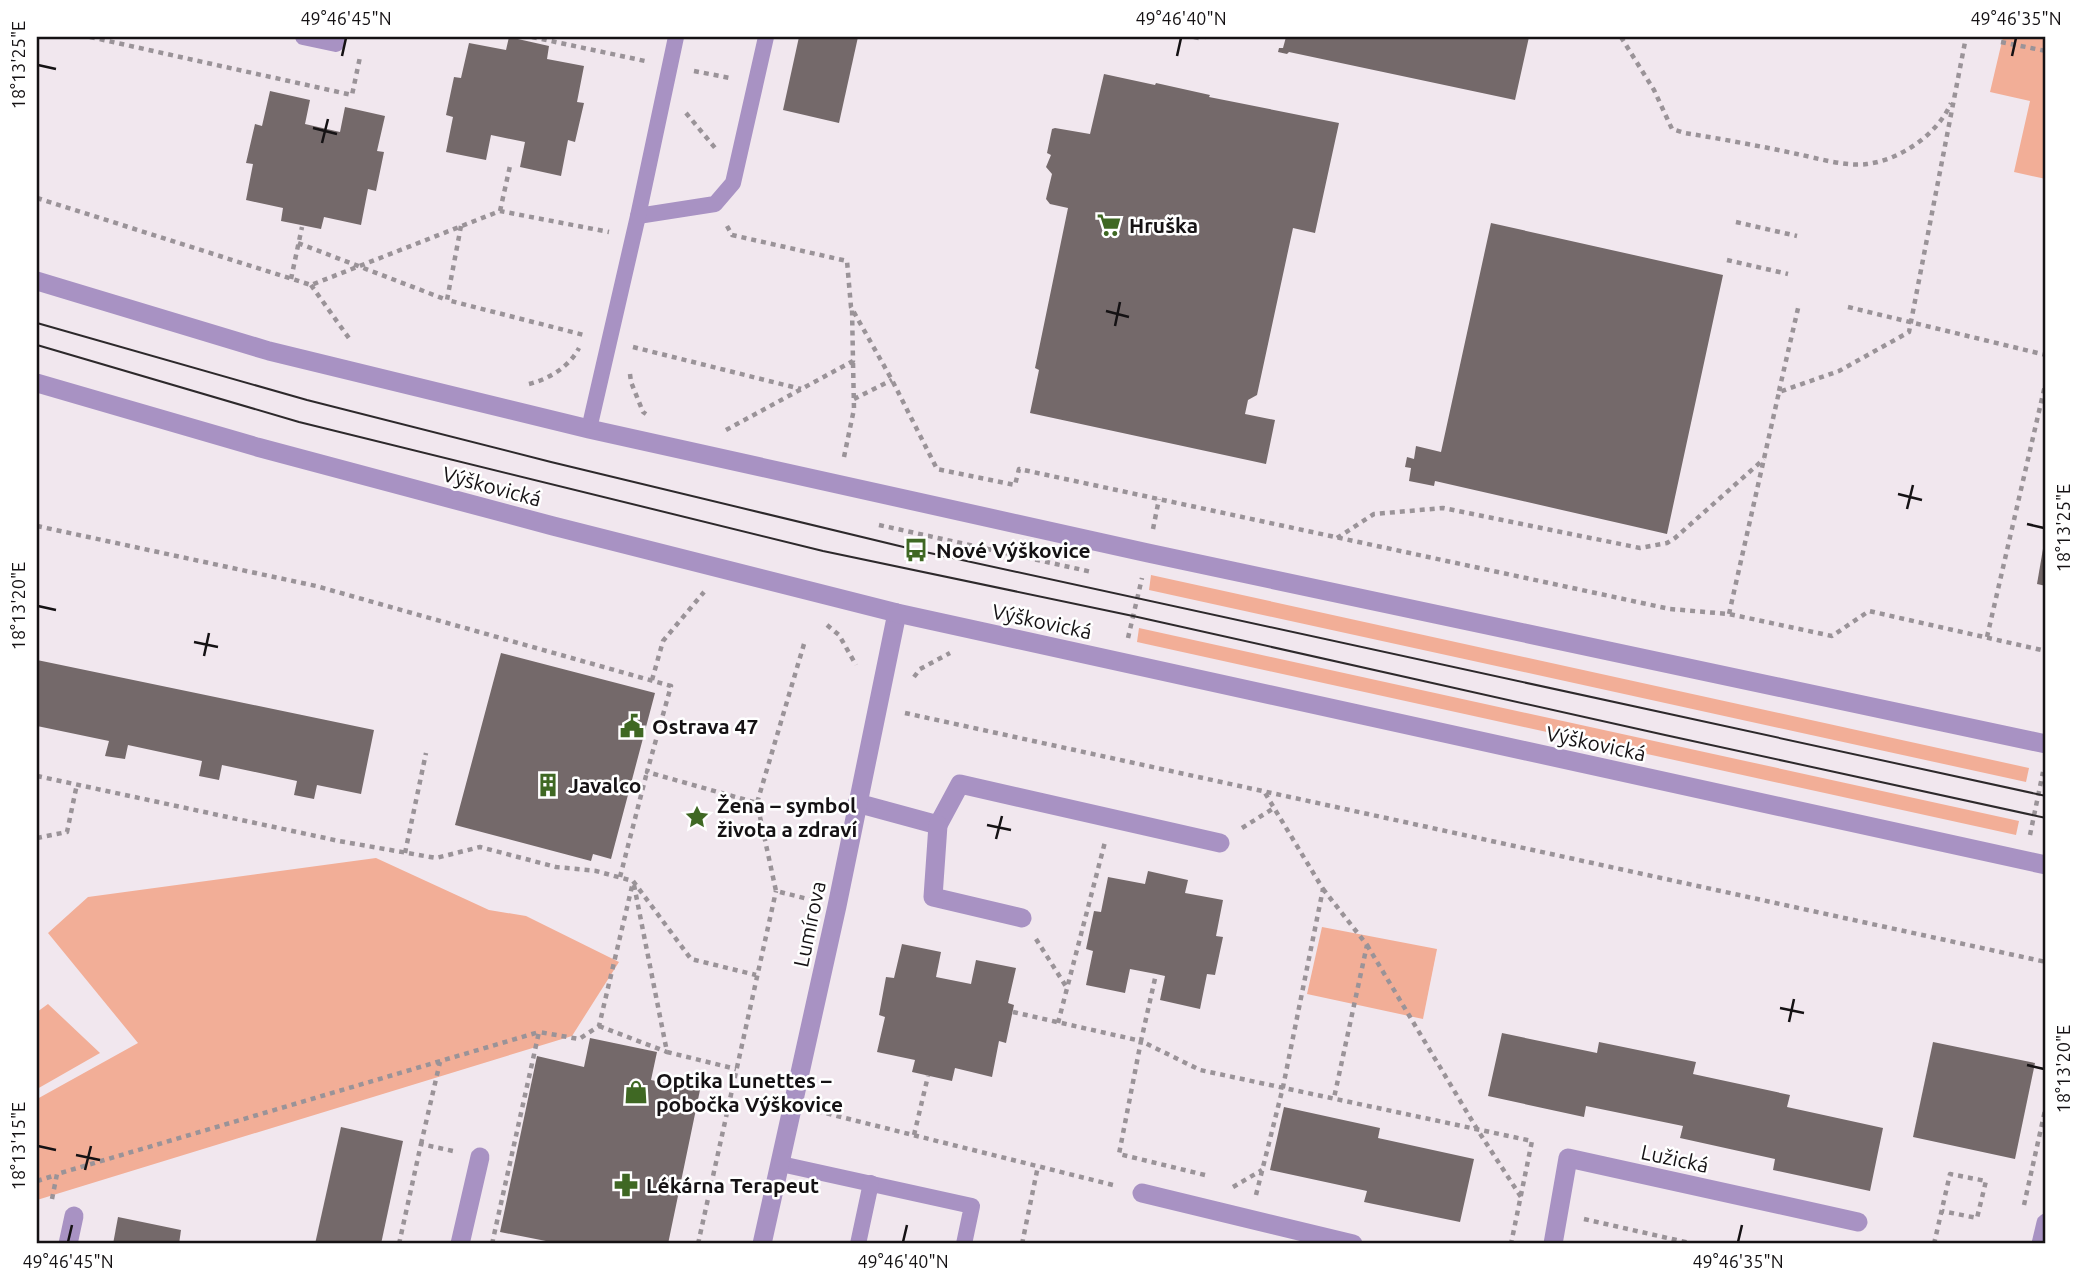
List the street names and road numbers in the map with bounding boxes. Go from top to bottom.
street label: Výškovická [440,461,544,511]
street label: Výškovická [990,599,1094,643]
street label: Výškovická [1544,721,1648,765]
street label: Lumírova [788,879,830,969]
street label: Lužická [1639,1139,1711,1177]

